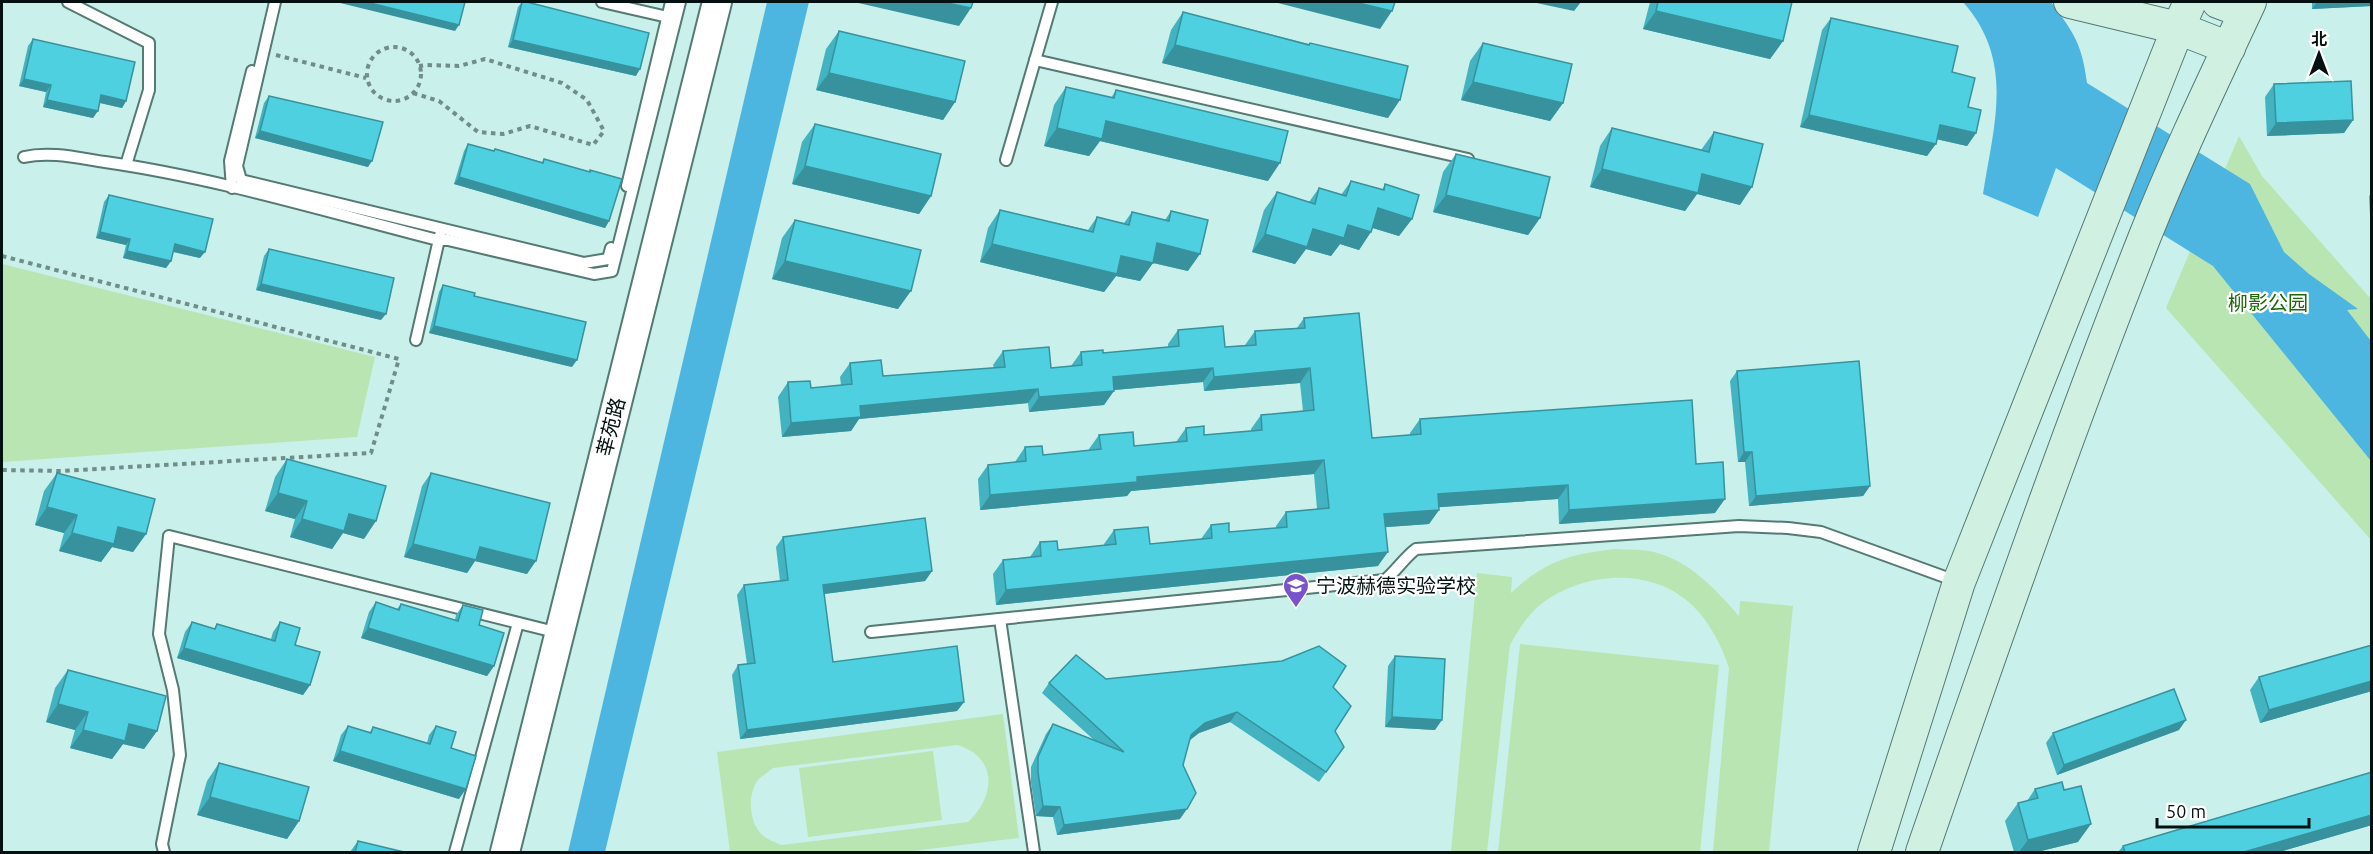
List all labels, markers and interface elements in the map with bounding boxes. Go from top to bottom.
north arrow [2289,24,2349,84]
text: 北 [2311,30,2327,48]
park label: 柳影公园 [2228,291,2308,314]
street label: 莘苑路 [592,395,629,459]
school or university icon: 宁波赫德实验学校 [1281,571,1311,609]
place label: 宁波赫德实验学校 [1316,574,1476,597]
scale bar [2157,791,2308,829]
text: 50 m [2166,801,2206,821]

